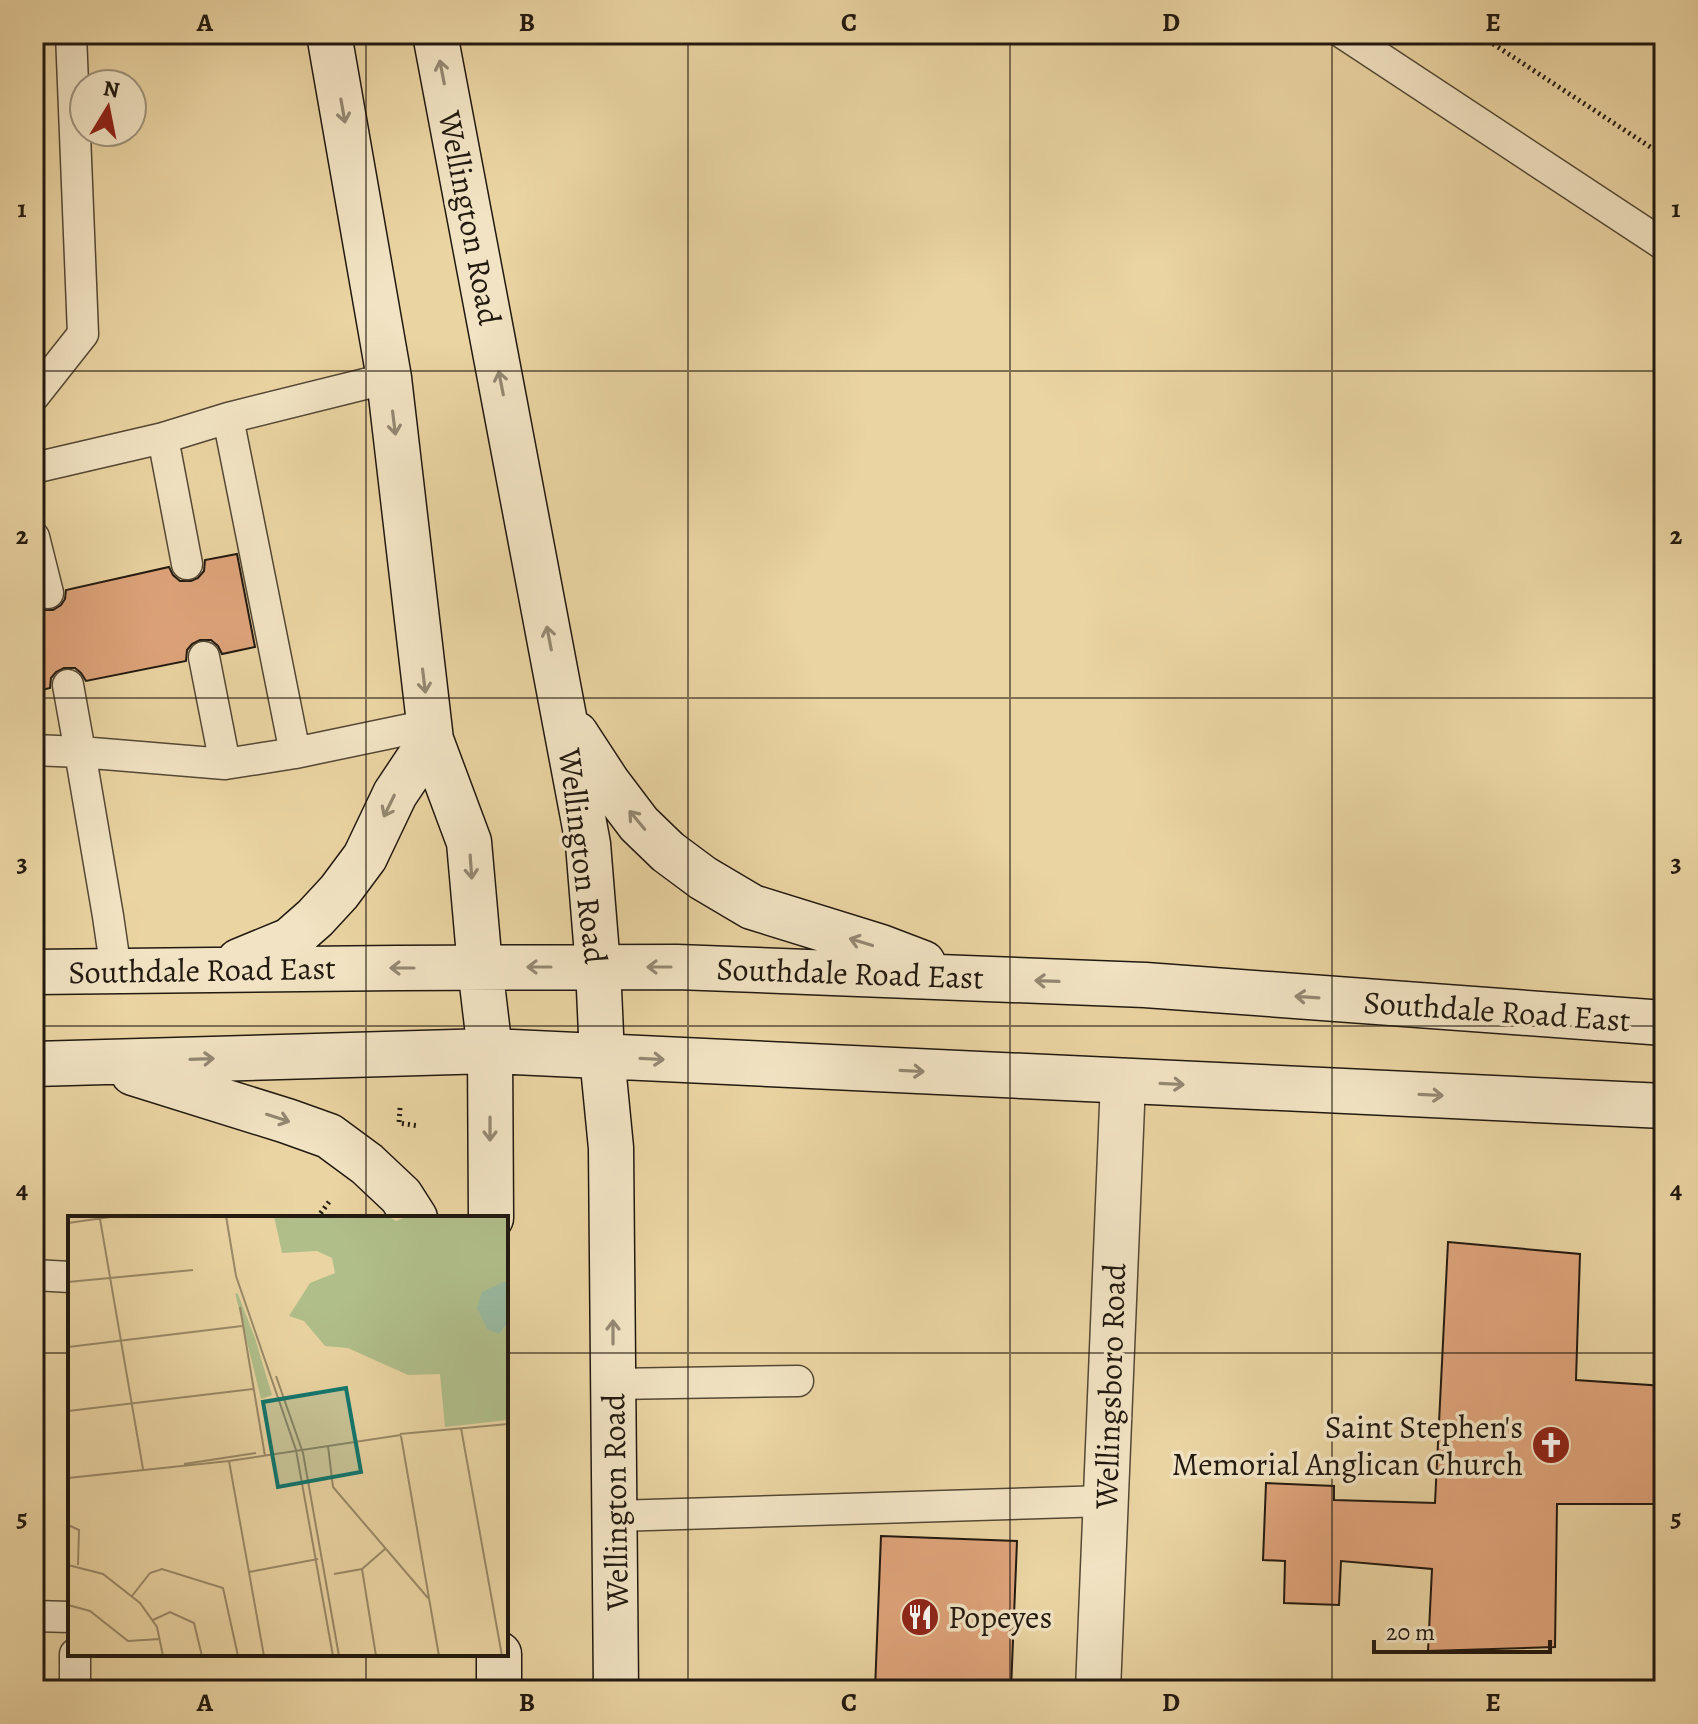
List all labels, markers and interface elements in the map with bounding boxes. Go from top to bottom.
text: A [196,5,214,40]
text: B [519,5,535,40]
text: C [841,5,857,40]
text: D [1162,5,1180,40]
text: E [1485,5,1501,40]
one-way arrow [434,60,449,85]
north arrow [68,68,148,148]
text: N [101,73,122,105]
one-way arrow [336,98,351,123]
street label: Wellington Road [428,106,512,329]
text: 1 [17,191,27,226]
text: 1 [1671,191,1681,226]
one-way arrow [492,370,507,396]
one-way arrow [387,410,402,435]
text: 2 [16,518,29,553]
text: 2 [1670,518,1683,553]
one-way arrow [541,626,556,651]
one-way arrow [417,668,432,693]
street label: Wellington Road [548,745,618,967]
one-way arrow [381,794,396,818]
one-way arrow [628,810,646,831]
text: 3 [16,845,28,880]
text: 3 [1670,845,1682,880]
one-way arrow [464,853,479,880]
one-way arrow [849,934,875,949]
street label: Southdale Road East [68,946,336,994]
street label: Southdale Road East [716,946,984,1000]
one-way arrow [526,959,553,975]
one-way arrow [646,959,673,975]
one-way arrow [389,960,416,975]
one-way arrow [1034,973,1061,988]
street label: Southdale Road East [1362,980,1632,1042]
one-way arrow [1294,989,1321,1004]
one-way arrow [638,1051,665,1066]
one-way arrow [188,1052,215,1067]
one-way arrow [898,1064,925,1079]
one-way arrow [1158,1076,1185,1091]
one-way arrow [1417,1088,1444,1103]
one-way arrow [264,1111,290,1126]
one-way arrow [482,1115,498,1142]
text: 4 [16,1172,28,1207]
text: 4 [1670,1172,1682,1207]
inset map [68,1216,508,1656]
street label: Wellingsboro Road [1084,1262,1136,1511]
one-way arrow [605,1319,621,1346]
street label: Wellington Road [591,1392,639,1612]
place label: Saint Stephen's Memorial Anglican Church [1172,1405,1523,1486]
church icon: Saint Stephen's Memorial Anglican Church [1530,1424,1572,1466]
text: 5 [16,1500,28,1535]
text: 5 [1670,1500,1682,1535]
place label: Popeyes [948,1595,1052,1639]
restaurant icon: Popeyes [899,1596,941,1638]
scale bar [1374,1604,1550,1654]
text: 20 m [1386,1616,1435,1648]
text: A [196,1685,214,1720]
text: B [519,1685,535,1720]
text: C [841,1685,857,1720]
text: D [1162,1685,1180,1720]
text: E [1485,1685,1501,1720]

